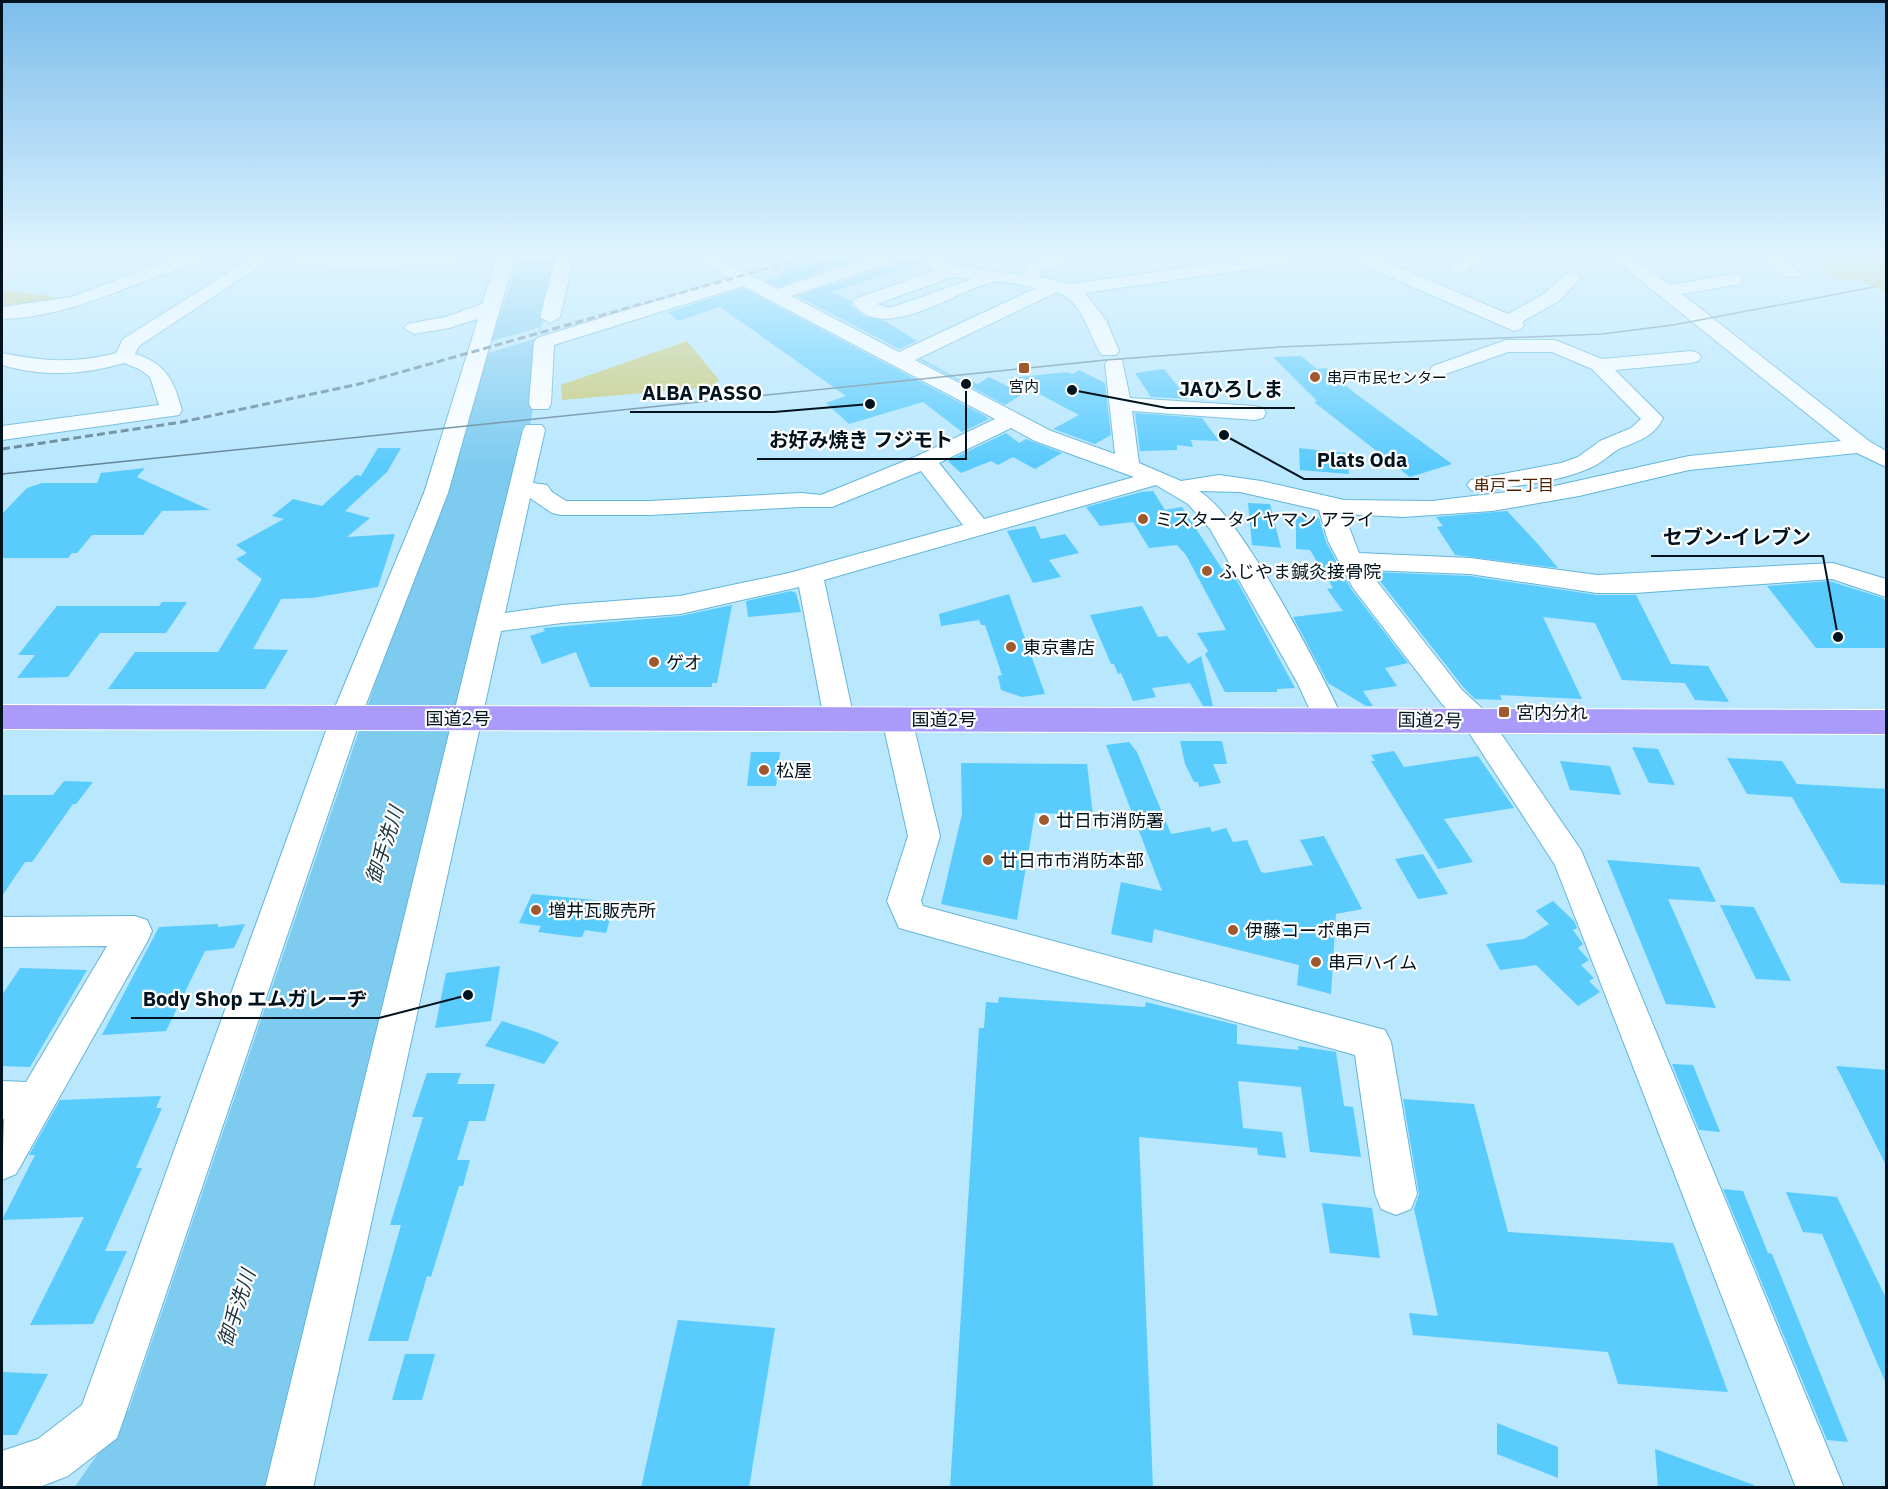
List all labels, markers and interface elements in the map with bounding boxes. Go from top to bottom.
marker: 宮内 [1017,361,1031,375]
place label: 串戸市民センター [1327,368,1447,387]
callout: JAひろしま [1167,370,1295,408]
marker: 串戸市民センター [1308,370,1322,384]
callout: ALBA PASSO [630,374,774,412]
text: JAひろしま [1179,375,1283,402]
place label: 宮内 [1009,377,1039,396]
text: ALBA PASSO [642,379,762,406]
callout: お好み焼き フジモト [757,421,966,459]
text: お好み焼き フジモト [769,426,953,453]
callout: Plats Oda [1304,441,1419,479]
text: Plats Oda [1317,446,1407,473]
district label: 串戸二丁目 [1474,475,1554,495]
place label: ミスタータイヤマン アライ [1155,508,1375,531]
marker: ミスタータイヤマン アライ [1136,512,1150,526]
callout: セブン-イレブン [1651,518,1823,556]
text: セブン-イレブン [1663,523,1811,550]
place label: ふじやま鍼灸接骨院 [1219,560,1381,583]
marker: ふじやま鍼灸接骨院 [1200,564,1214,578]
place label: 東京書店 [1023,636,1095,659]
marker: 東京書店 [1004,640,1018,654]
place label: ゲオ [666,651,702,674]
marker: ゲオ [647,655,661,669]
place label: 宮内分れ [1516,701,1588,724]
marker: 宮内分れ [1497,705,1511,719]
street label: 国道2号 [426,707,490,730]
street label: 国道2号 [912,708,976,731]
street label: 国道2号 [1397,708,1463,732]
place label: 松屋 [776,759,812,782]
marker: 松屋 [757,763,771,777]
water label: 御手洗川 [359,801,410,887]
place label: 廿日市消防署 [1056,809,1164,832]
marker: 廿日市消防署 [1037,813,1051,827]
place label: 廿日市市消防本部 [1000,849,1144,872]
marker: 廿日市市消防本部 [981,853,995,867]
place label: 増井瓦販売所 [548,899,656,922]
marker: 増井瓦販売所 [529,903,543,917]
place label: 伊藤コーポ串戸 [1245,919,1371,942]
marker: 伊藤コーポ串戸 [1226,923,1240,937]
place label: 串戸ハイム [1328,951,1417,974]
marker: 串戸ハイム [1309,955,1323,969]
callout: Body Shop エムガレーヂ [131,980,379,1018]
text: Body Shop エムガレーヂ [143,985,367,1012]
water label: 御手洗川 [211,1264,262,1350]

